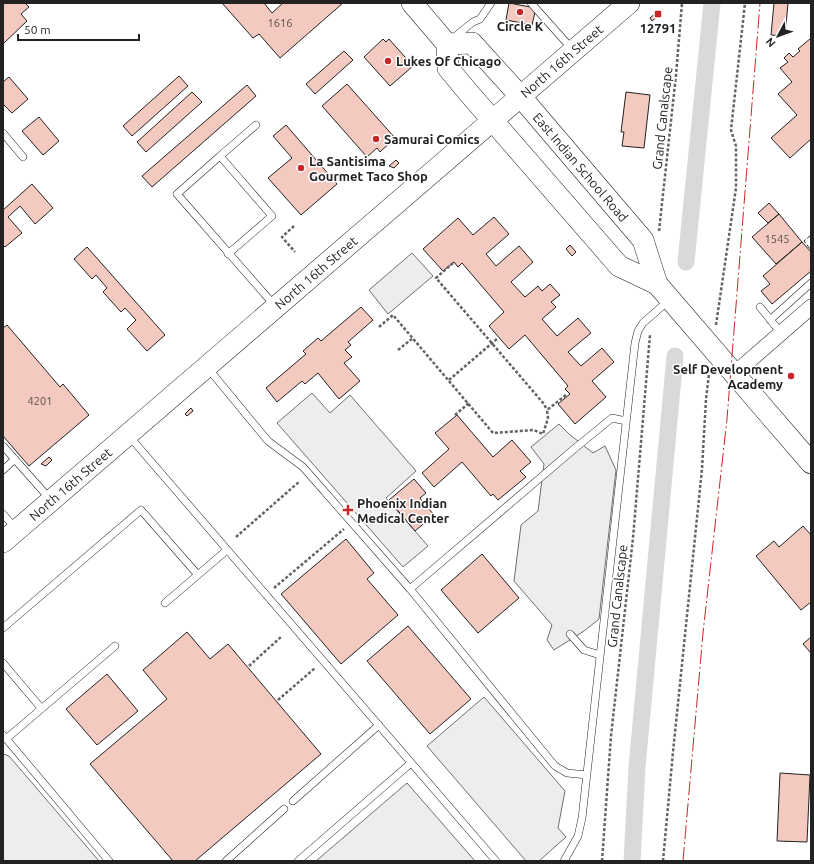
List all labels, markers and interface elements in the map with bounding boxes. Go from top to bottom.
marker: Circle K [515,7,525,17]
marker: 12791 [653,9,663,19]
scale bar [18,16,139,42]
north arrow [758,16,798,56]
house number: 1616 [268,17,292,29]
place label: Circle K [497,19,544,33]
place label: 12791 [640,21,676,35]
street label: North 16th Street [518,22,605,100]
text: 50 m [24,23,51,36]
text: N [763,36,778,50]
place label: Lukes Of Chicago [396,54,501,68]
marker: Lukes Of Chicago [383,56,393,66]
street label: Grand Canalscape [650,66,674,170]
street label: East Indian School Road [531,110,631,224]
place label: Samurai Comics [384,132,480,146]
marker: Samurai Comics [371,134,381,144]
place label: La Santisima Gourmet Taco Shop [309,154,428,183]
marker: La Santisima Gourmet Taco Shop [296,163,306,173]
street label: North 16th Street [272,233,360,312]
house number: 1545 [765,233,789,245]
place label: Self Development Academy [673,362,783,391]
marker: Self Development Academy [786,371,796,381]
house number: 4201 [28,395,52,407]
street label: North 16th Street [27,445,114,523]
place label: Phoenix Indian Medical Center [357,496,450,525]
marker: Phoenix Indian Medical Center [342,504,354,516]
street label: Grand Canalscape [605,544,629,648]

